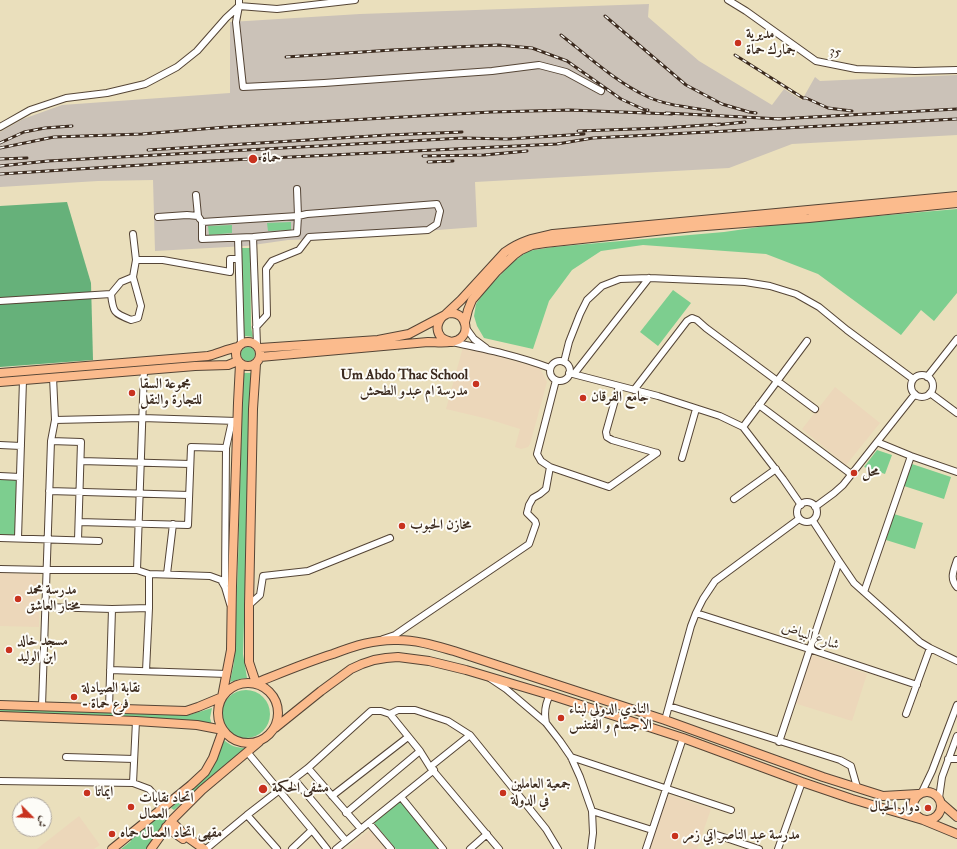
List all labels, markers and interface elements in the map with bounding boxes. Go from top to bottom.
place label: مديرية جمارك حماة [746,27,796,60]
marker: مديرية جمارك حماة [733,38,743,48]
street label: 35 [828,44,842,62]
place label: حماة [262,151,281,167]
marker: حماة [247,153,259,165]
place label: Um Abdo Thac School مدرسة ام عبدو الطحش [341,368,468,400]
place label: مجموعة السقا للتجارة والنقل [140,377,202,410]
marker: Um Abdo Thac School مدرسة ام عبدو الطحش [471,379,481,389]
marker: مجموعة السقا للتجارة والنقل [127,388,137,398]
place label: جامع الفرقان [591,390,649,406]
marker: جامع الفرقان [578,393,588,403]
place label: محل [862,465,879,481]
marker: محل [849,468,859,478]
place label: مخازن الحبوب [410,518,471,534]
marker: مخازن الحبوب [397,521,407,531]
place label: مدرسة محمد مختار العاشق [26,583,80,616]
marker: مدرسة محمد مختار العاشق [13,594,23,604]
street label: شارع البياض [779,620,841,654]
place label: مسجد خالد ابن الوليد [17,634,68,666]
marker: مسجد خالد ابن الوليد [4,645,14,655]
place label: نقابة الصيادلة - فرع حماة [82,681,140,714]
marker: نقابة الصيادلة - فرع حماة [69,692,79,702]
place label: النادي الدولي لبناء الاجسام و الفتنس [569,702,652,734]
marker: النادي الدولي لبناء الاجسام و الفتنس [556,713,566,723]
place label: جمعية العاملين في الدولة [511,777,571,810]
place label: مشفى الحكمة [272,781,329,797]
marker: مشفى الحكمة [257,783,269,795]
place label: ايماتا [95,785,113,801]
marker: ايماتا [82,788,92,798]
marker: جمعية العاملين في الدولة [498,788,508,798]
place label: اتحاد نقابات العمال [139,791,193,824]
north arrow [12,797,52,837]
place label: دوار الحبال [870,800,920,816]
marker: اتحاد نقابات العمال [126,802,136,812]
marker: دوار الحبال [923,803,933,813]
text: ش [34,814,51,829]
place label: مقهى اتحاد العمال حماه [120,826,222,842]
place label: مدرسة عبد الناصر ابي زمر [683,828,800,844]
marker: مقهى اتحاد العمال حماه [107,829,117,839]
marker: مدرسة عبد الناصر ابي زمر [670,831,680,841]

